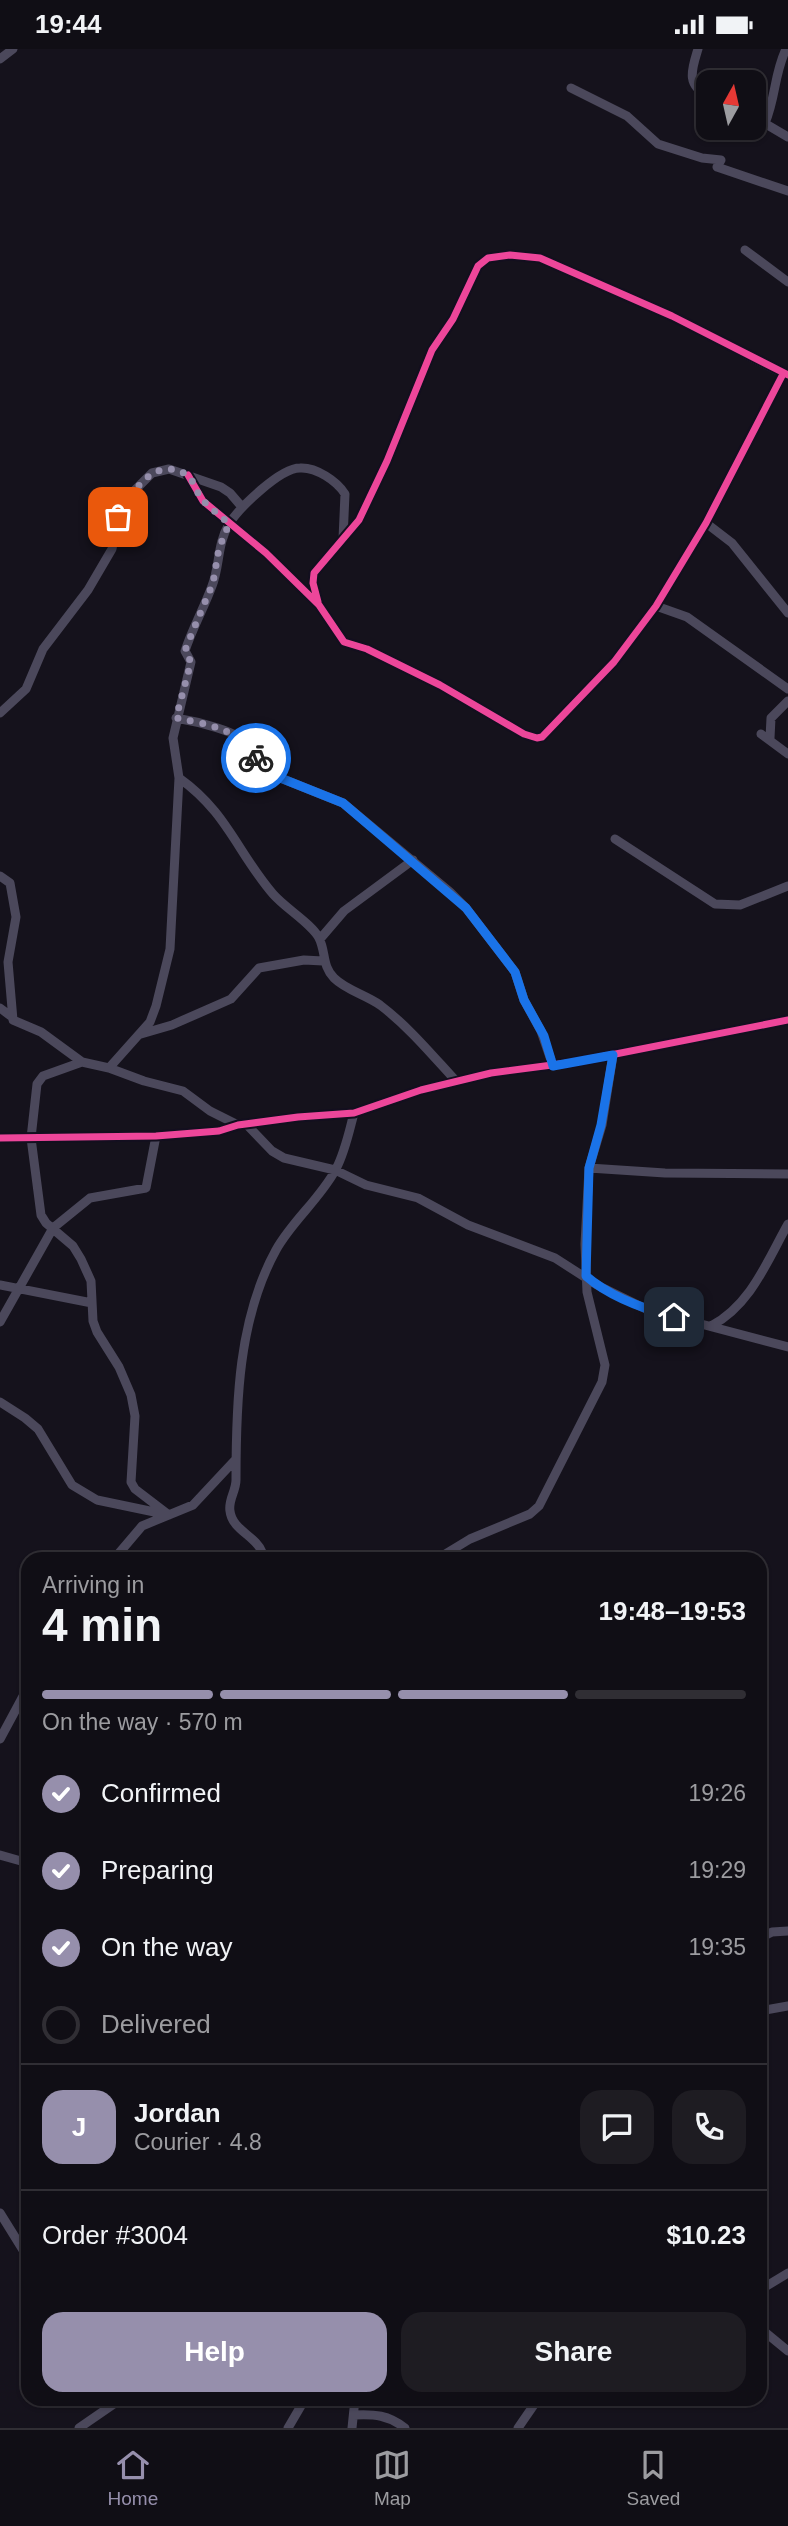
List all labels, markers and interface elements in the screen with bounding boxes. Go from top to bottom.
text: 19:44 [35,9,102,39]
north arrow [696,70,766,140]
map controls [696,70,766,140]
pin [88,487,148,547]
icon: bag [99,498,137,536]
courier [221,723,291,793]
icon: bike [237,739,275,777]
pin [644,1287,704,1347]
icon: home [655,1298,693,1336]
text: Arriving in [42,1572,144,1598]
text: 19:48–19:53 [599,1596,746,1626]
text: 4 min [42,1599,162,1651]
text: On the way · 570 m [42,1709,243,1735]
icon: check [42,1775,80,1813]
text: Confirmed [101,1778,221,1808]
text: 19:26 [688,1780,746,1806]
icon: check [42,1852,80,1890]
text: Preparing [101,1855,214,1885]
text: 19:29 [688,1857,746,1883]
icon: check [42,1929,80,1967]
text: On the way [101,1932,233,1962]
text: 19:35 [688,1934,746,1960]
text: Delivered [101,2009,211,2039]
button: chat [580,2090,654,2164]
button: phone [672,2090,746,2164]
text: Jordan [134,2098,221,2128]
text: J [72,2112,86,2142]
text: Courier · 4.8 [134,2129,262,2155]
text: Order #3004 [42,2220,188,2250]
text: $10.23 [666,2220,746,2250]
button: Help [42,2312,387,2392]
button: Share [401,2312,746,2392]
tab: Home [108,2446,158,2510]
tab: Map [373,2446,411,2510]
tab: Saved [627,2446,680,2510]

